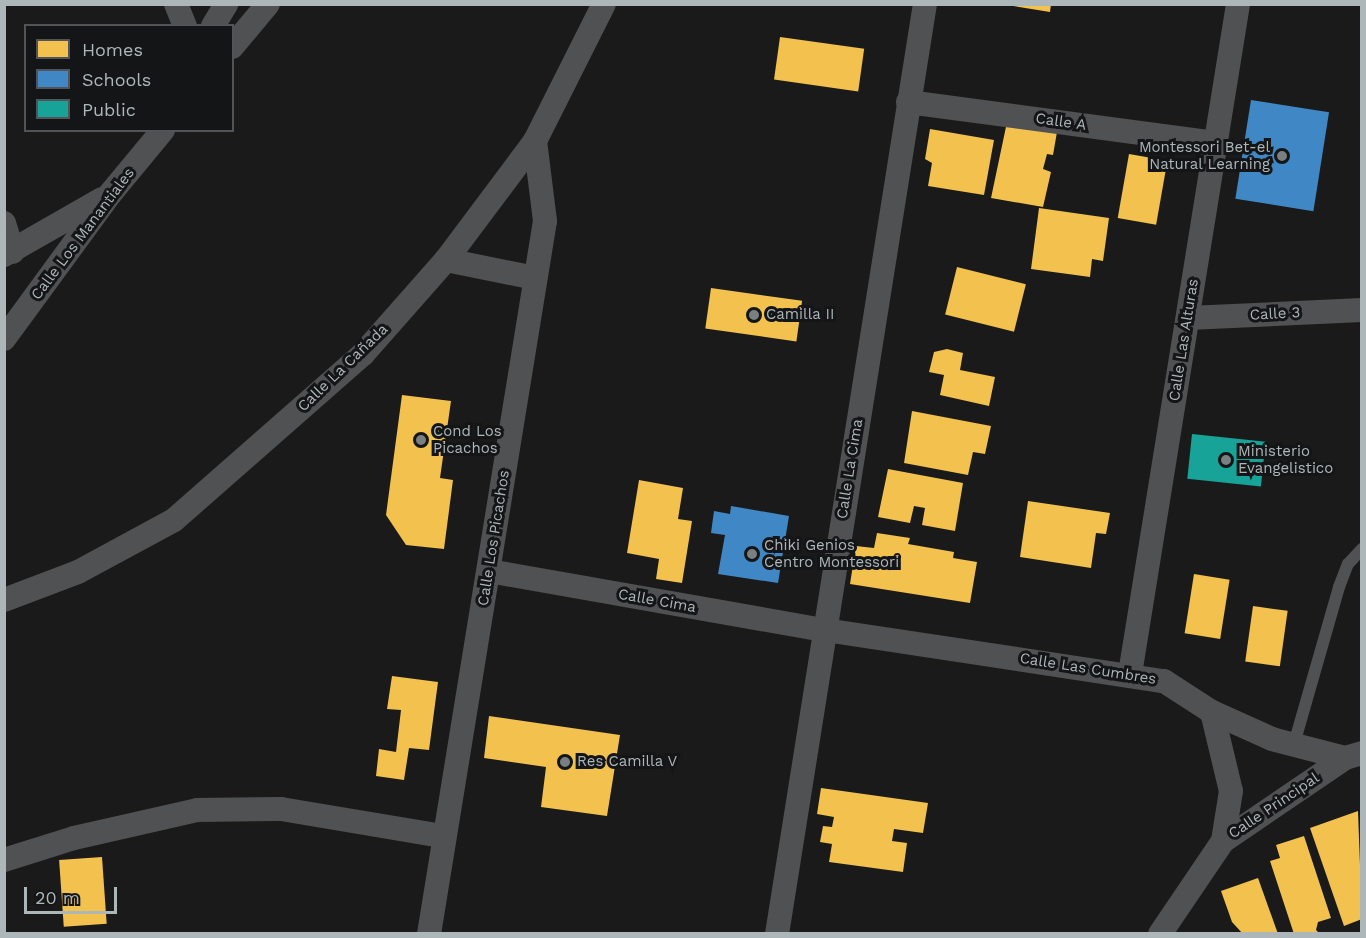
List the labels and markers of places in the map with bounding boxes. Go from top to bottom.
place label: Montessori Bet-el Natural Learning [1139,138,1270,173]
marker: Montessori Bet-el Natural Learning [1275,149,1289,163]
place label: Camilla II [766,306,835,324]
marker: Camilla II [747,308,761,322]
place label: Cond Los Picachos [433,422,502,457]
marker: Cond Los Picachos [414,433,428,447]
place label: Ministerio Evangelistico [1238,442,1333,477]
marker: Ministerio Evangelistico [1219,453,1233,467]
place label: Chiki Genios Centro Montessori [764,536,899,571]
marker: Chiki Genios Centro Montessori [745,547,759,561]
place label: Res Camilla V [577,753,678,771]
marker: Res Camilla V [558,755,572,769]

